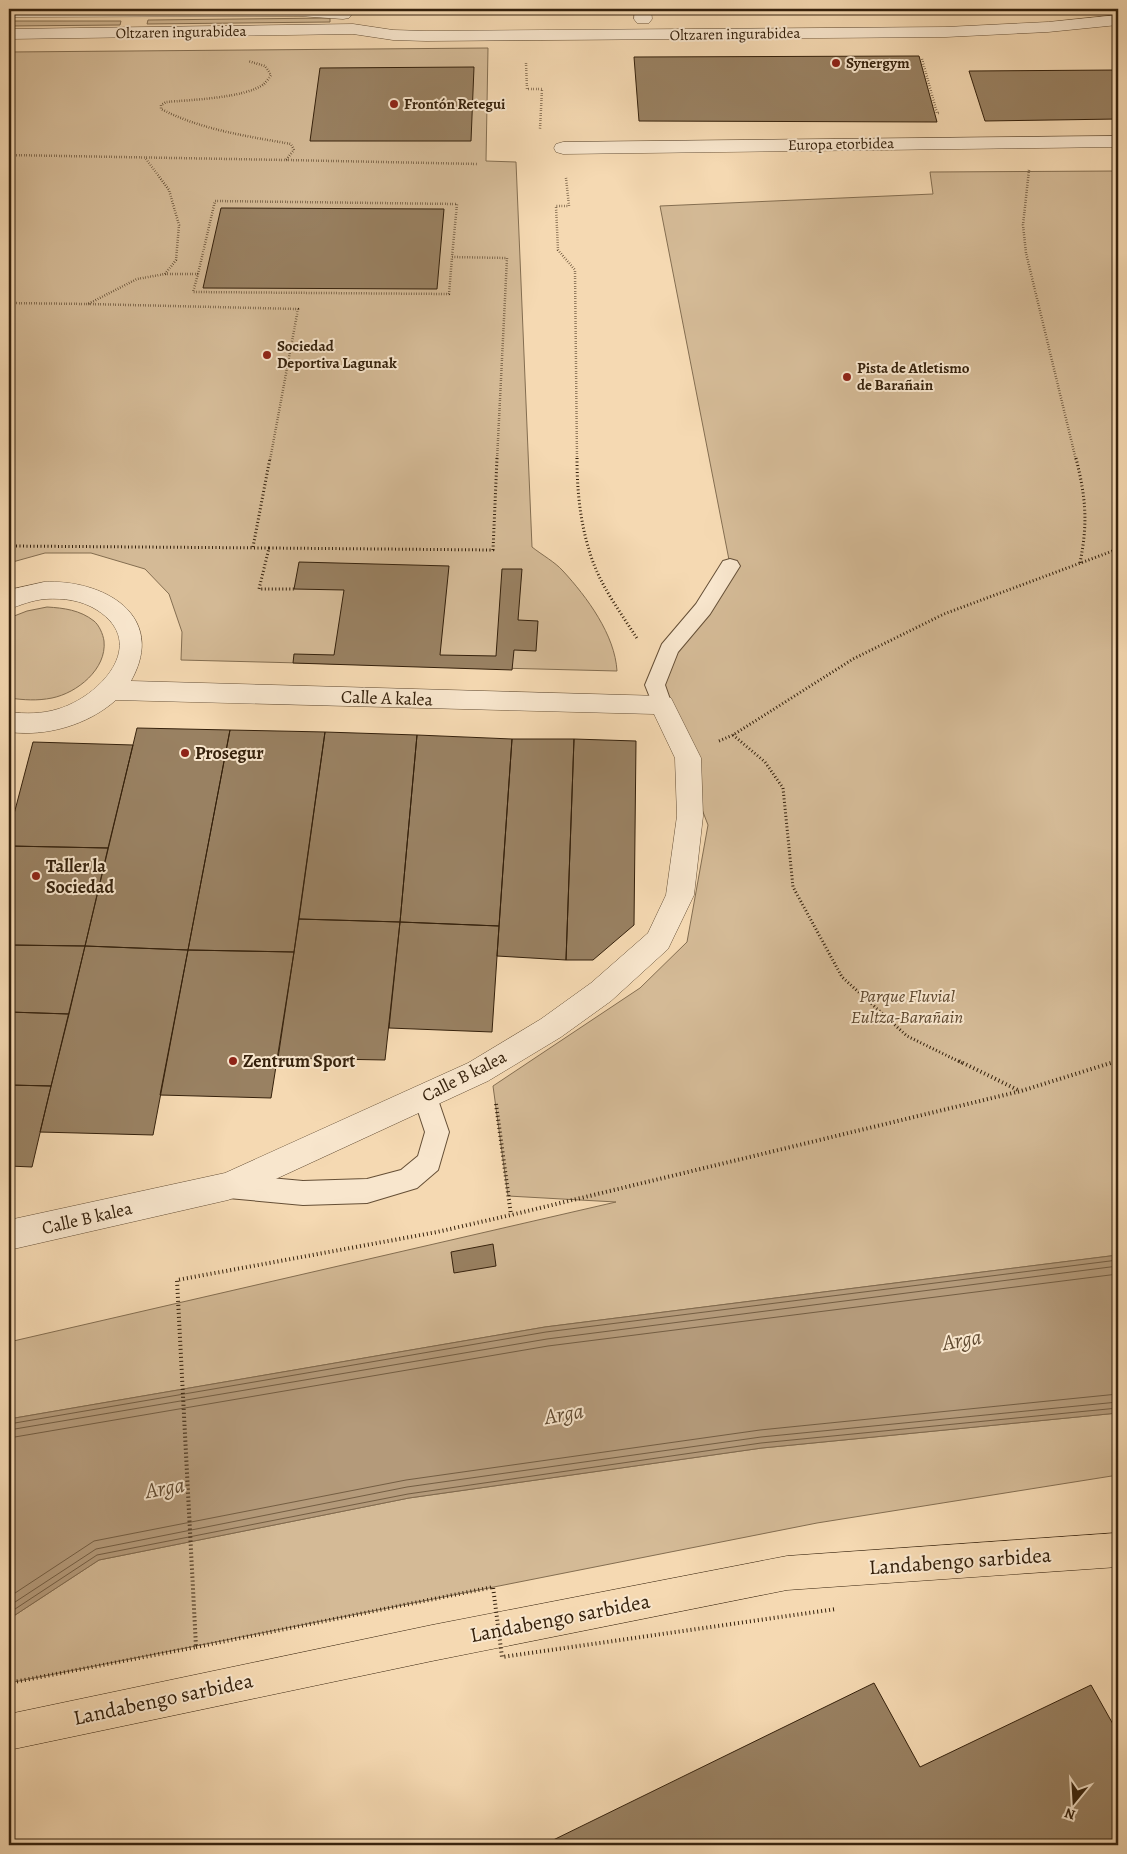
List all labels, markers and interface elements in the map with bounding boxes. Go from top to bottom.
street label: Oltzaren ingurabidea [115,21,247,43]
street label: Oltzaren ingurabidea [669,23,801,45]
place label: Synergym [846,53,910,73]
marker: Synergym [830,57,842,69]
place label: Frontón Retegui [404,94,506,114]
marker: Frontón Retegui [388,98,400,110]
street label: Europa etorbidea [788,133,894,155]
place label: Sociedad Deportiva Lagunak [277,336,397,373]
marker: Sociedad Deportiva Lagunak [261,349,273,361]
place label: Pista de Atletismo de Barañain [857,358,970,395]
marker: Pista de Atletismo de Barañain [841,371,853,383]
street label: Calle A kalea [341,684,434,712]
place label: Prosegur [195,741,264,765]
marker: Prosegur [179,747,191,759]
place label: Taller la Sociedad [46,854,114,899]
marker: Taller la Sociedad [30,870,42,882]
park label: Parque Fluvial Eultza-Barañain [851,984,963,1029]
street label: Calle B kalea [417,1044,511,1108]
place label: Zentrum Sport [243,1049,355,1073]
marker: Zentrum Sport [227,1055,239,1067]
street label: Calle B kalea [39,1196,135,1240]
water label: Arga [939,1322,984,1358]
water label: Arga [541,1396,586,1432]
water label: Arga [142,1470,187,1506]
street label: Landabengo sarbidea [868,1541,1052,1581]
street label: Landabengo sarbidea [467,1587,653,1649]
street label: Landabengo sarbidea [71,1666,256,1732]
north arrow [1050,1776,1100,1826]
text: N [1062,1803,1078,1824]

